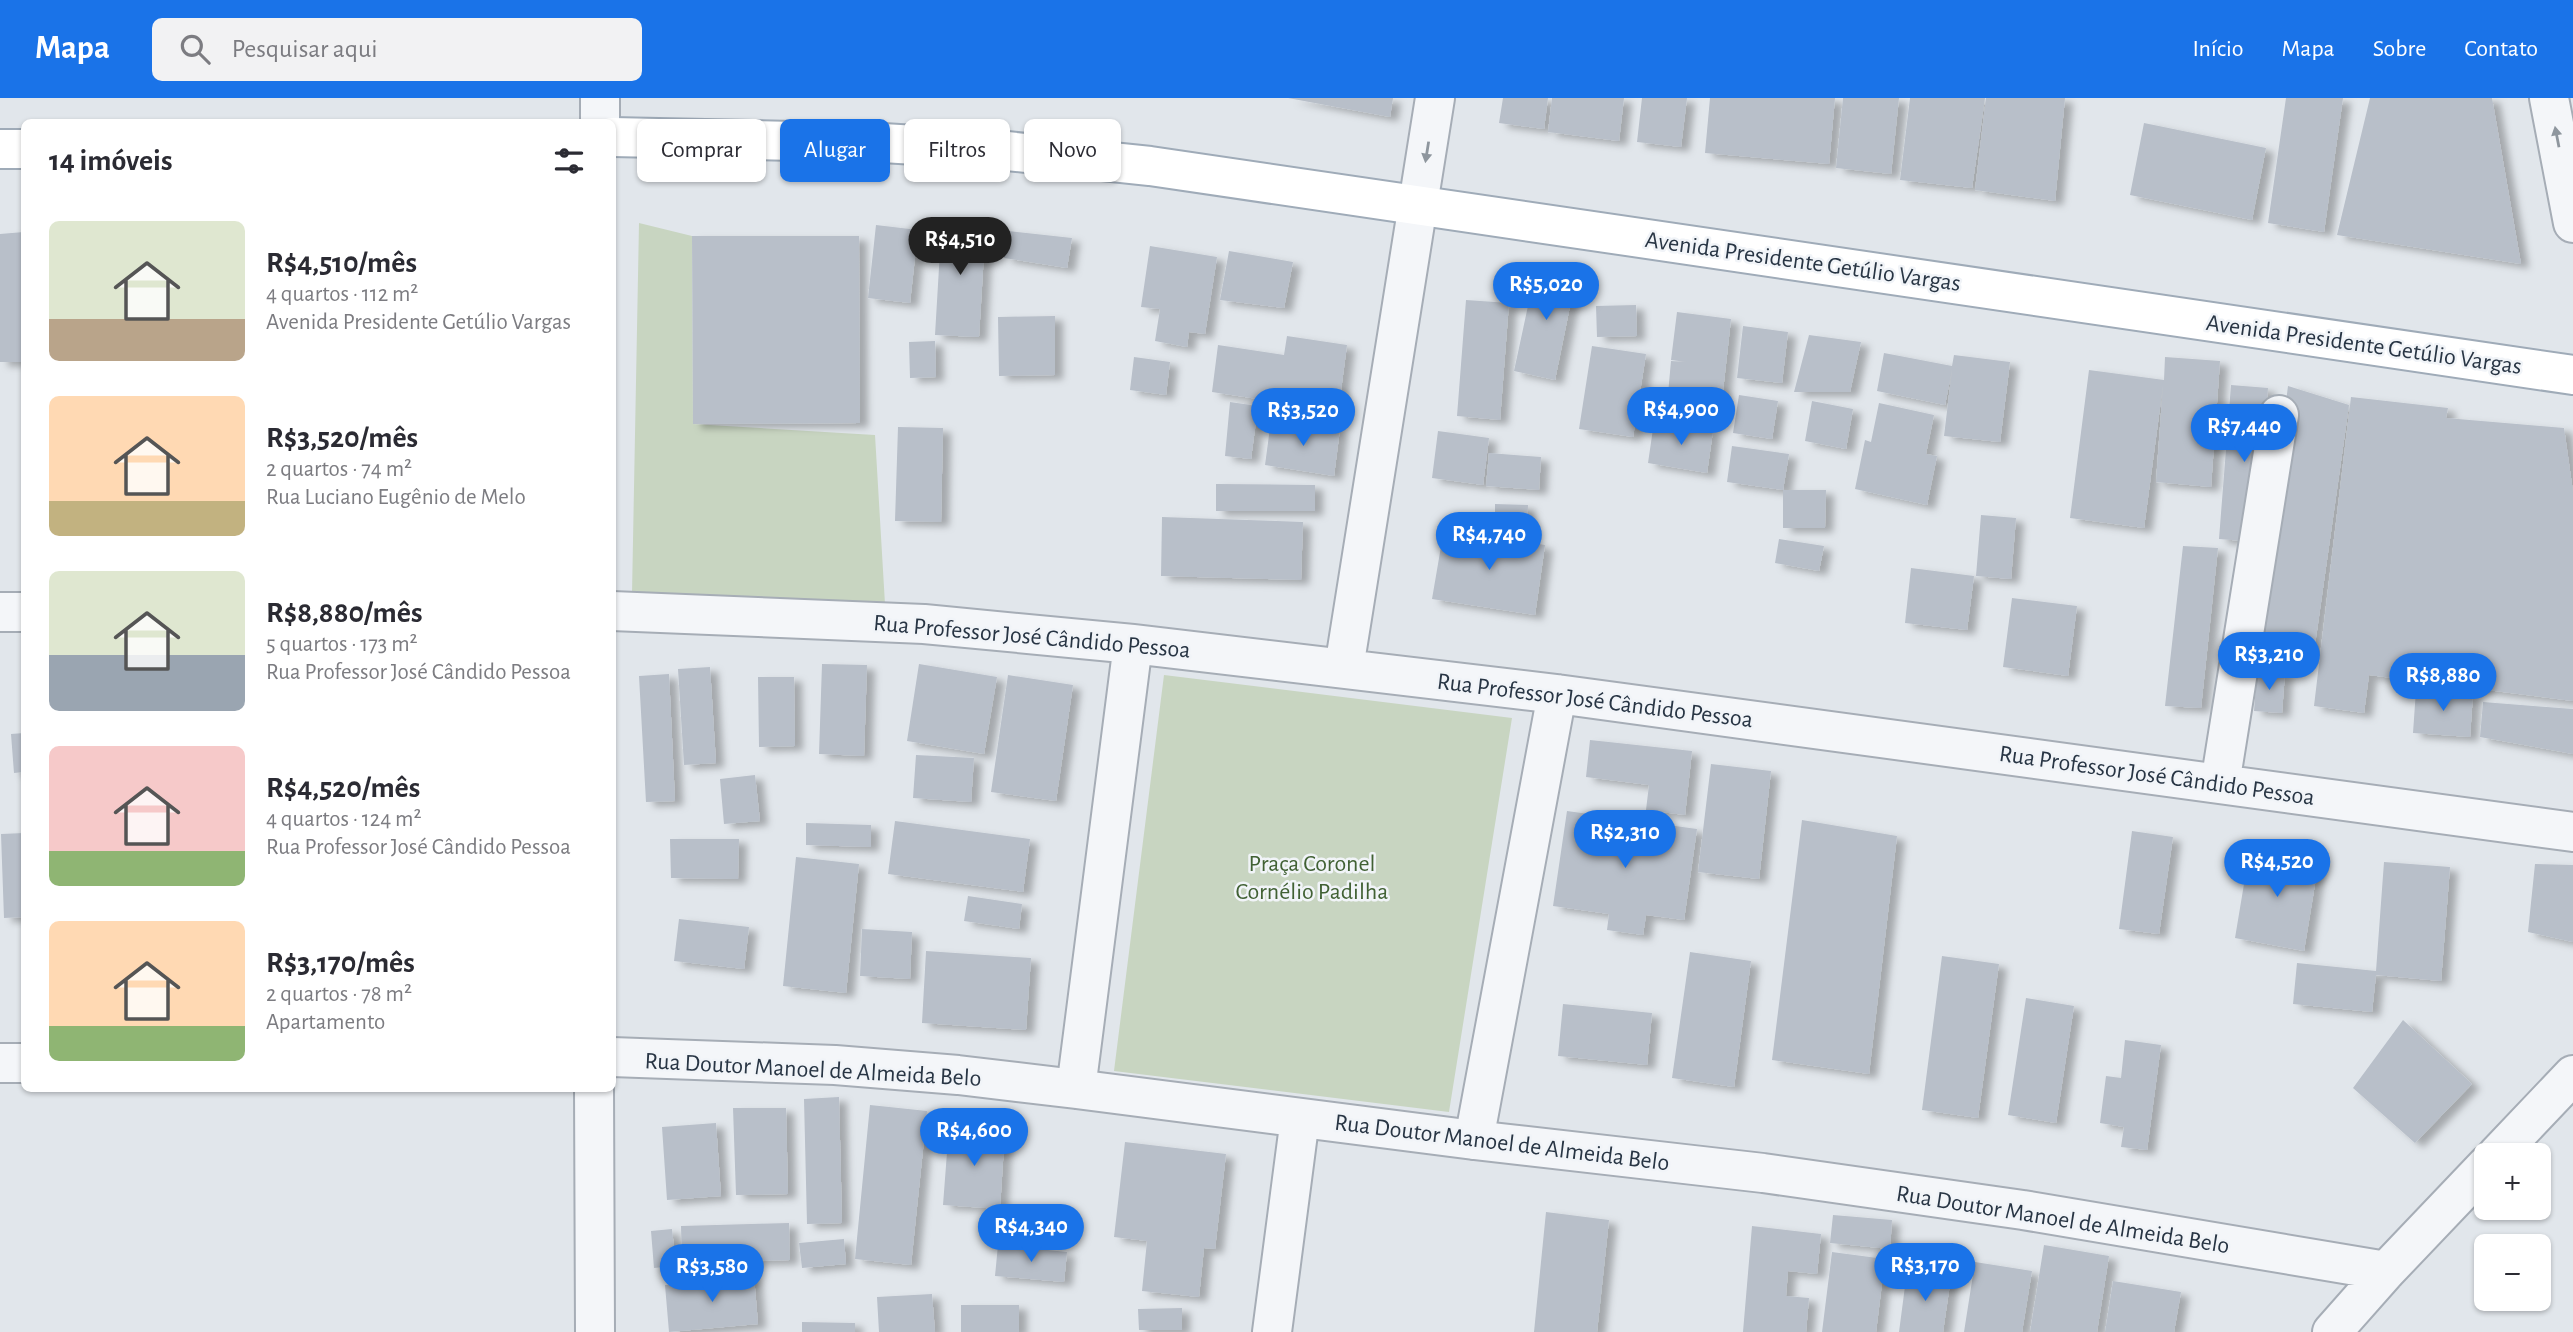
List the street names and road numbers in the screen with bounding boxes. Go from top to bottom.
street label: Avenida Presidente Getúlio Vargas [1644,228,1962,296]
street label: Avenida Presidente Getúlio Vargas [2205,311,2523,379]
street label: Rua Professor José Cândido Pessoa [872,611,1191,663]
street label: Rua Professor José Cândido Pessoa [1436,670,1754,732]
street label: Rua Professor José Cândido Pessoa [1998,742,2316,810]
street label: Rua Doutor Manoel de Almeida Belo [644,1049,982,1091]
street label: Rua Doutor Manoel de Almeida Belo [1333,1111,1671,1175]
street label: Rua Doutor Manoel de Almeida Belo [1894,1182,2231,1258]

